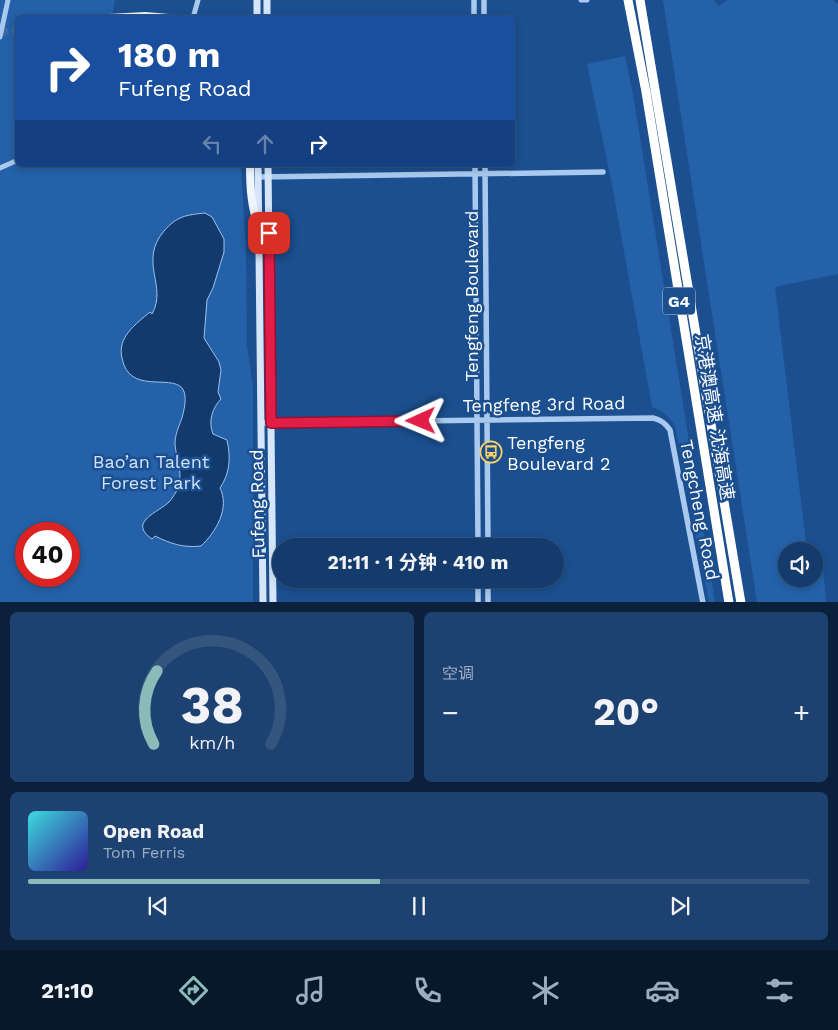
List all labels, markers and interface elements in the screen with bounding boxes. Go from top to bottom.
text: 180 m [118,34,221,76]
icon: right [35,35,100,100]
text: Fufeng Road [118,76,252,101]
icon: left [198,130,226,158]
icon: ahead [251,130,279,158]
icon: right [304,130,332,158]
street label: Tengfeng Boulevard [461,210,482,382]
pin [248,212,290,254]
icon: arrive [255,219,283,247]
road number: G4 [663,288,695,314]
street label: 京港澳高速 沈海高速 [691,332,739,502]
street label: Tengfeng 3rd Road [462,392,626,416]
position arrow [394,394,446,446]
place label: Tengfeng Boulevard 2 [507,432,611,474]
street label: Tengcheng Road [676,438,724,582]
bus stop icon: Tengfeng Boulevard 2 [479,440,503,464]
street label: Fufeng Road [246,449,268,559]
park label: Bao’an Talent Forest Park [93,451,210,493]
speed limit sign: 40 [15,522,80,587]
map controls [778,542,823,587]
button: sound [778,542,823,587]
text: 21:11 · 1 分钟 · 410 m [328,551,508,574]
text: 空调 [442,664,474,683]
text: 38 [180,675,244,736]
text: 20° [593,690,659,734]
text: − [442,696,459,729]
text: + [793,696,810,729]
text: km/h [189,732,235,753]
text: Open Road [103,820,204,843]
text: Tom Ferris [103,843,185,862]
icon: previous [144,892,172,920]
icon: pause [405,892,433,920]
icon: next [666,892,694,920]
icon: directions [176,973,211,1008]
icon: music [293,973,328,1008]
icon: phone [410,973,445,1008]
icon: climate [528,973,563,1008]
icon: car [645,973,680,1008]
icon: filters [762,973,797,1008]
text: 21:10 [41,978,94,1003]

